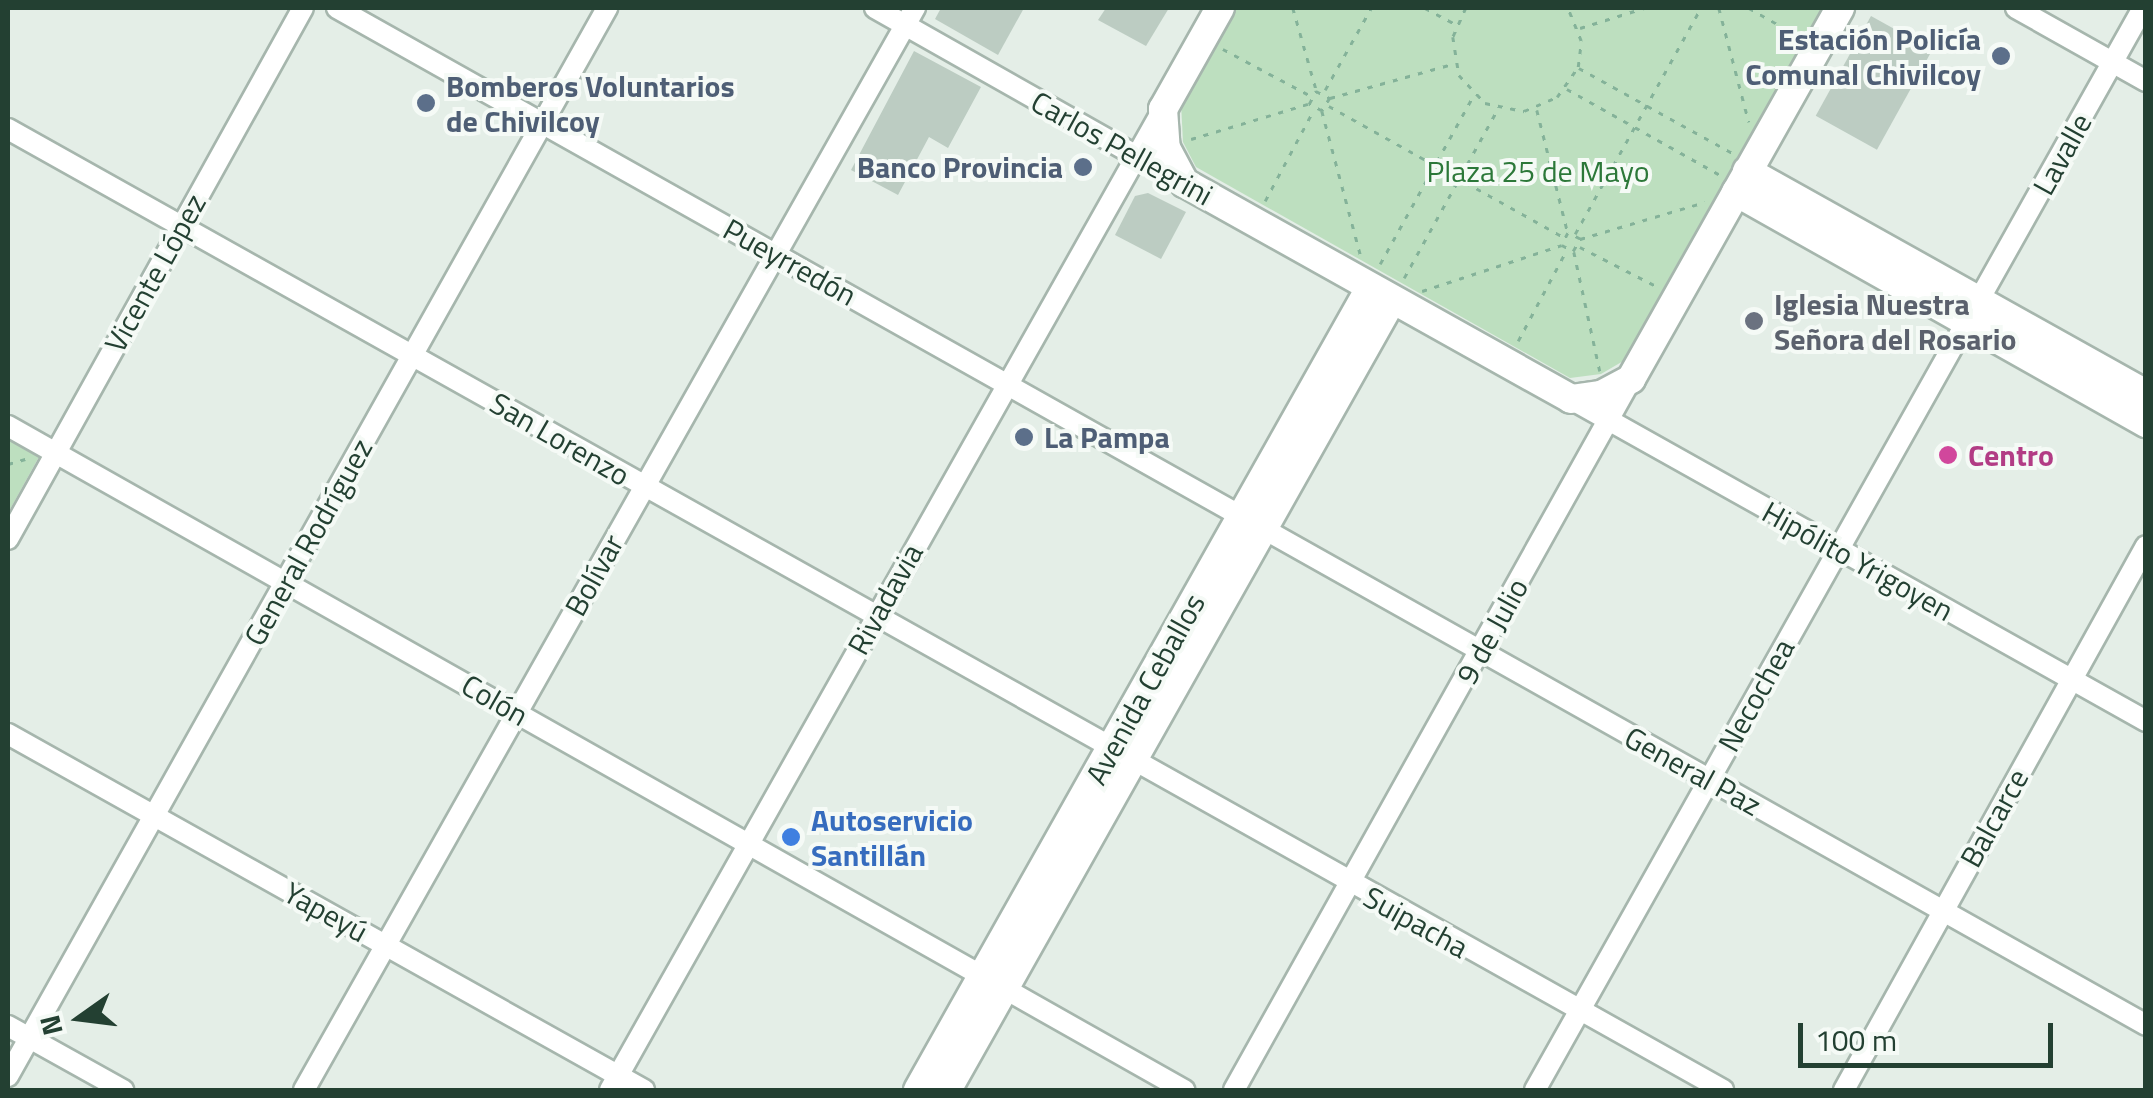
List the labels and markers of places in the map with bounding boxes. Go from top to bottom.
place label: Estación Policía Comunal Chivilcoy [1745,21,1981,92]
marker: Estación Policía Comunal Chivilcoy [1990,45,2012,67]
place label: Bomberos Voluntarios de Chivilcoy [446,68,735,138]
marker: Bomberos Voluntarios de Chivilcoy [415,92,437,114]
place label: Banco Provincia [857,149,1063,185]
marker: Banco Provincia [1072,156,1094,178]
place label: Iglesia Nuestra Señora del Rosario [1774,286,2016,356]
marker: Iglesia Nuestra Señora del Rosario [1743,310,1765,332]
place label: La Pampa [1044,419,1170,455]
marker: La Pampa [1013,426,1035,448]
place label: Centro [1968,437,2054,473]
marker: Centro [1937,444,1959,466]
place label: Autoservicio Santillán [811,802,973,872]
marker: Autoservicio Santillán [780,826,802,848]

